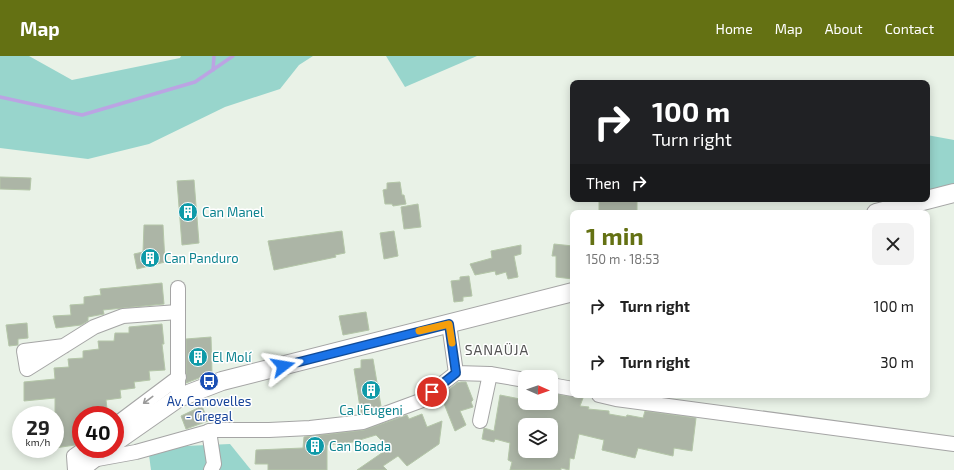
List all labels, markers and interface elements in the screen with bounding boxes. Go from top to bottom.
text: Map [20,17,60,40]
text: Home [716,20,753,37]
text: Map [775,20,803,37]
text: About [825,20,863,37]
text: Contact [885,20,934,37]
text: 100 m [652,94,730,128]
icon: right [586,96,638,148]
text: Turn right [652,128,732,150]
icon: right [628,172,650,194]
text: Then [586,174,620,192]
building icon: Can Manel [177,201,199,223]
place label: Can Manel [202,204,264,220]
text: 1 min [586,221,644,250]
button: close [872,223,914,265]
building icon: Can Panduro [139,247,161,269]
place label: Can Panduro [164,250,239,266]
text: 150 m · 18:53 [586,251,659,267]
icon: right [586,295,608,317]
text: Turn right [620,297,690,315]
text: 100 m [873,297,914,315]
district label: SANAÜJA [465,341,529,358]
position arrow [262,345,304,387]
building icon: El Molí [187,346,209,368]
place label: El Molí [212,349,252,365]
icon: right [586,351,608,373]
text: Turn right [620,353,690,371]
text: 30 m [880,353,914,371]
bus stop icon: Av. Canovelles - Gregal [198,370,220,392]
north arrow [518,370,558,410]
map controls [518,370,558,458]
pin [415,375,449,409]
building icon: Ca l'Eugeni [360,379,382,401]
icon: arrive [421,381,443,403]
place label: Av. Canovelles - Gregal [167,393,251,424]
one-way arrow [142,396,153,405]
place label: Ca l'Eugeni [339,402,403,418]
speed limit sign: 40 [72,406,124,458]
text: 29 [26,415,50,439]
button: layers [518,418,558,458]
building icon: Can Boada [304,435,326,457]
text: km/h [26,436,50,448]
place label: Can Boada [329,438,391,454]

